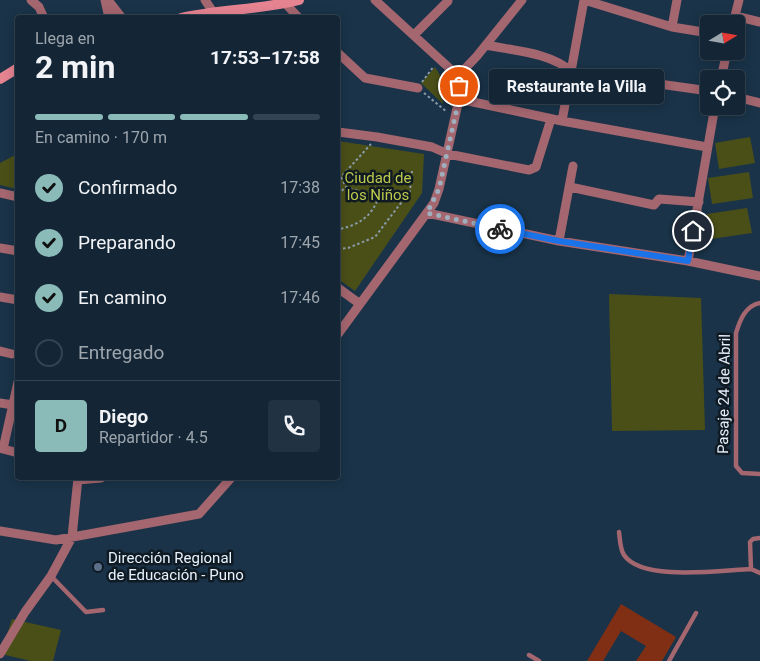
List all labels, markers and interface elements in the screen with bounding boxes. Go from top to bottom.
north arrow [700,15,745,60]
map controls [700,15,745,115]
text: Llega en [35,29,95,48]
text: 17:53–17:58 [210,46,320,69]
text: 2 min [35,48,115,86]
pin [438,65,480,107]
callout: Restaurante la Villa [489,68,664,104]
button: locate [700,70,745,115]
icon: bag [445,72,473,100]
text: Restaurante la Villa [507,77,646,96]
text: En camino · 170 m [35,128,167,147]
park label: Ciudad de los Niños [345,169,411,204]
icon: check [35,174,63,202]
text: Confirmado [78,176,177,199]
text: 17:38 [280,178,320,197]
courier [475,204,525,254]
pin [672,210,714,252]
icon: bike [486,215,514,243]
icon: home [679,217,707,245]
icon: check [35,229,63,257]
text: Preparando [78,231,176,254]
text: 17:45 [280,233,320,252]
icon: check [35,284,63,312]
text: En camino [78,286,167,309]
text: 17:46 [280,288,320,307]
street label: Pasaje 24 de Abril [714,334,734,454]
text: Entregado [78,341,164,364]
button: phone [268,400,320,452]
text: Diego [99,405,148,428]
text: D [55,414,67,437]
text: Repartidor · 4.5 [99,428,208,447]
place label: Dirección Regional de Educación - Puno [108,549,244,584]
marker: Dirección Regional de Educación - Puno [92,561,104,573]

